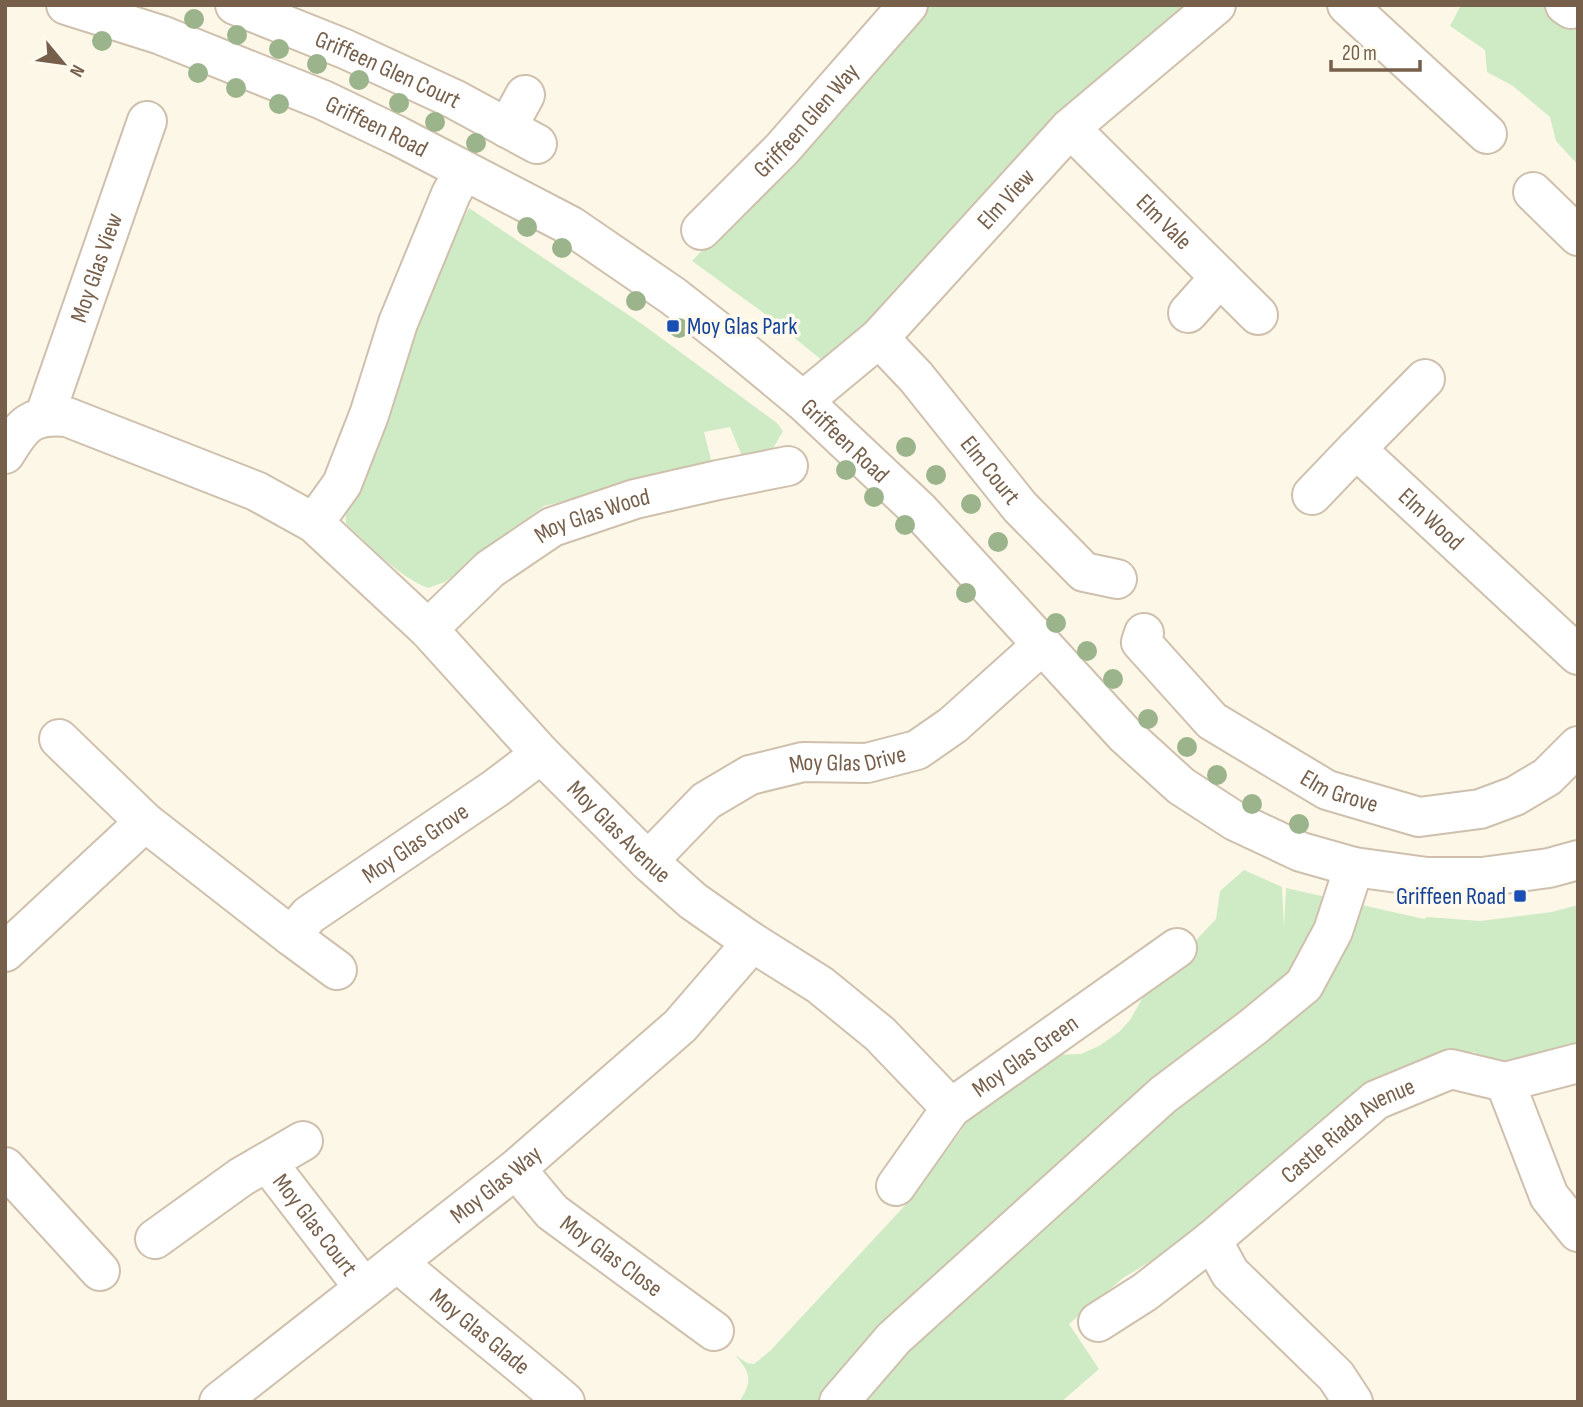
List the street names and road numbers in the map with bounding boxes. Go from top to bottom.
street label: Griffeen Glen Court [311,25,466,115]
street label: Griffeen Glen Way [748,58,865,184]
street label: Griffeen Road [321,89,433,164]
street label: Elm View [971,163,1041,235]
street label: Elm Vale [1130,188,1198,256]
street label: Moy Glas View [64,209,129,326]
street label: Griffeen Road [795,393,895,489]
street label: Elm Court [954,430,1026,511]
street label: Moy Glas Wood [529,482,652,550]
street label: Elm Wood [1392,482,1470,557]
street label: Moy Glas Drive [786,740,909,780]
street label: Elm Grove [1295,764,1381,819]
street label: Moy Glas Avenue [561,775,677,889]
street label: Moy Glas Grove [357,797,474,890]
street label: Moy Glas Green [966,1009,1084,1104]
street label: Castle Riada Avenue [1275,1072,1419,1190]
street label: Moy Glas Way [445,1139,548,1230]
street label: Moy Glas Court [266,1168,363,1282]
street label: Moy Glas Close [554,1209,668,1303]
street label: Moy Glas Glade [424,1282,536,1381]

